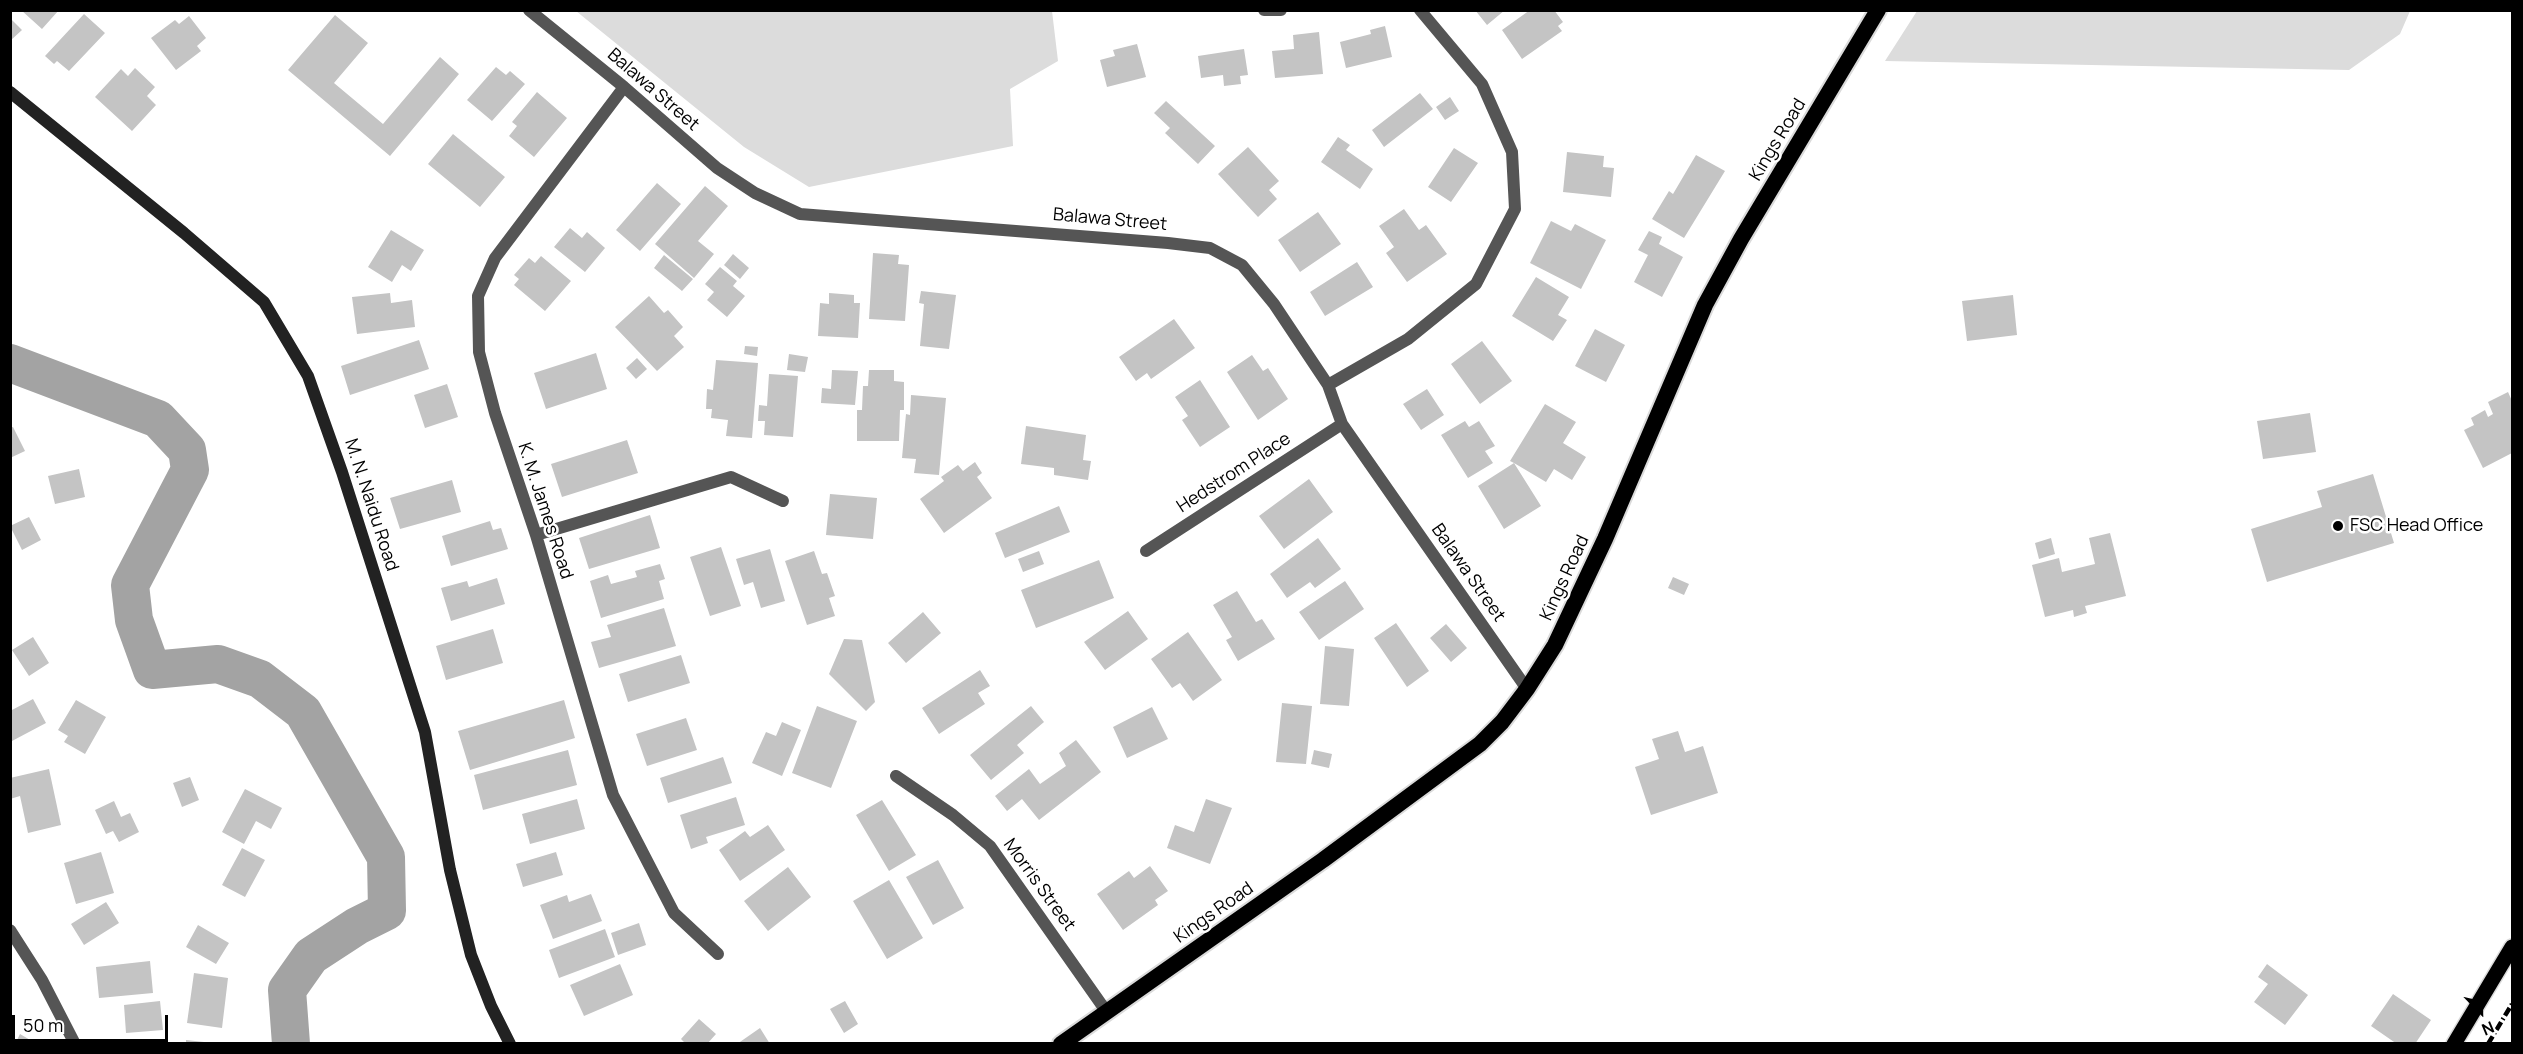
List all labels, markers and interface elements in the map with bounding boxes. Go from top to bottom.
street label: Balawa Street [603,44,703,136]
street label: Kings Road [1745,95,1811,185]
street label: Balawa Street [1052,204,1168,236]
street label: Hedstrom Place [1173,428,1295,518]
street label: M. N. Naidu Road [339,436,403,574]
street label: K. M. James Road [513,440,577,582]
place label: FSC Head Office [2350,515,2483,537]
marker: FSC Head Office [2331,519,2345,533]
street label: Balawa Street [1426,520,1510,626]
street label: Kings Road [1536,532,1594,624]
street label: Morris Street [998,835,1080,935]
street label: Kings Road [1170,878,1258,948]
north arrow [2451,982,2511,1042]
scale bar [15,1003,171,1041]
text: 50 m [23,1013,63,1037]
text: N [2478,1016,2498,1041]

